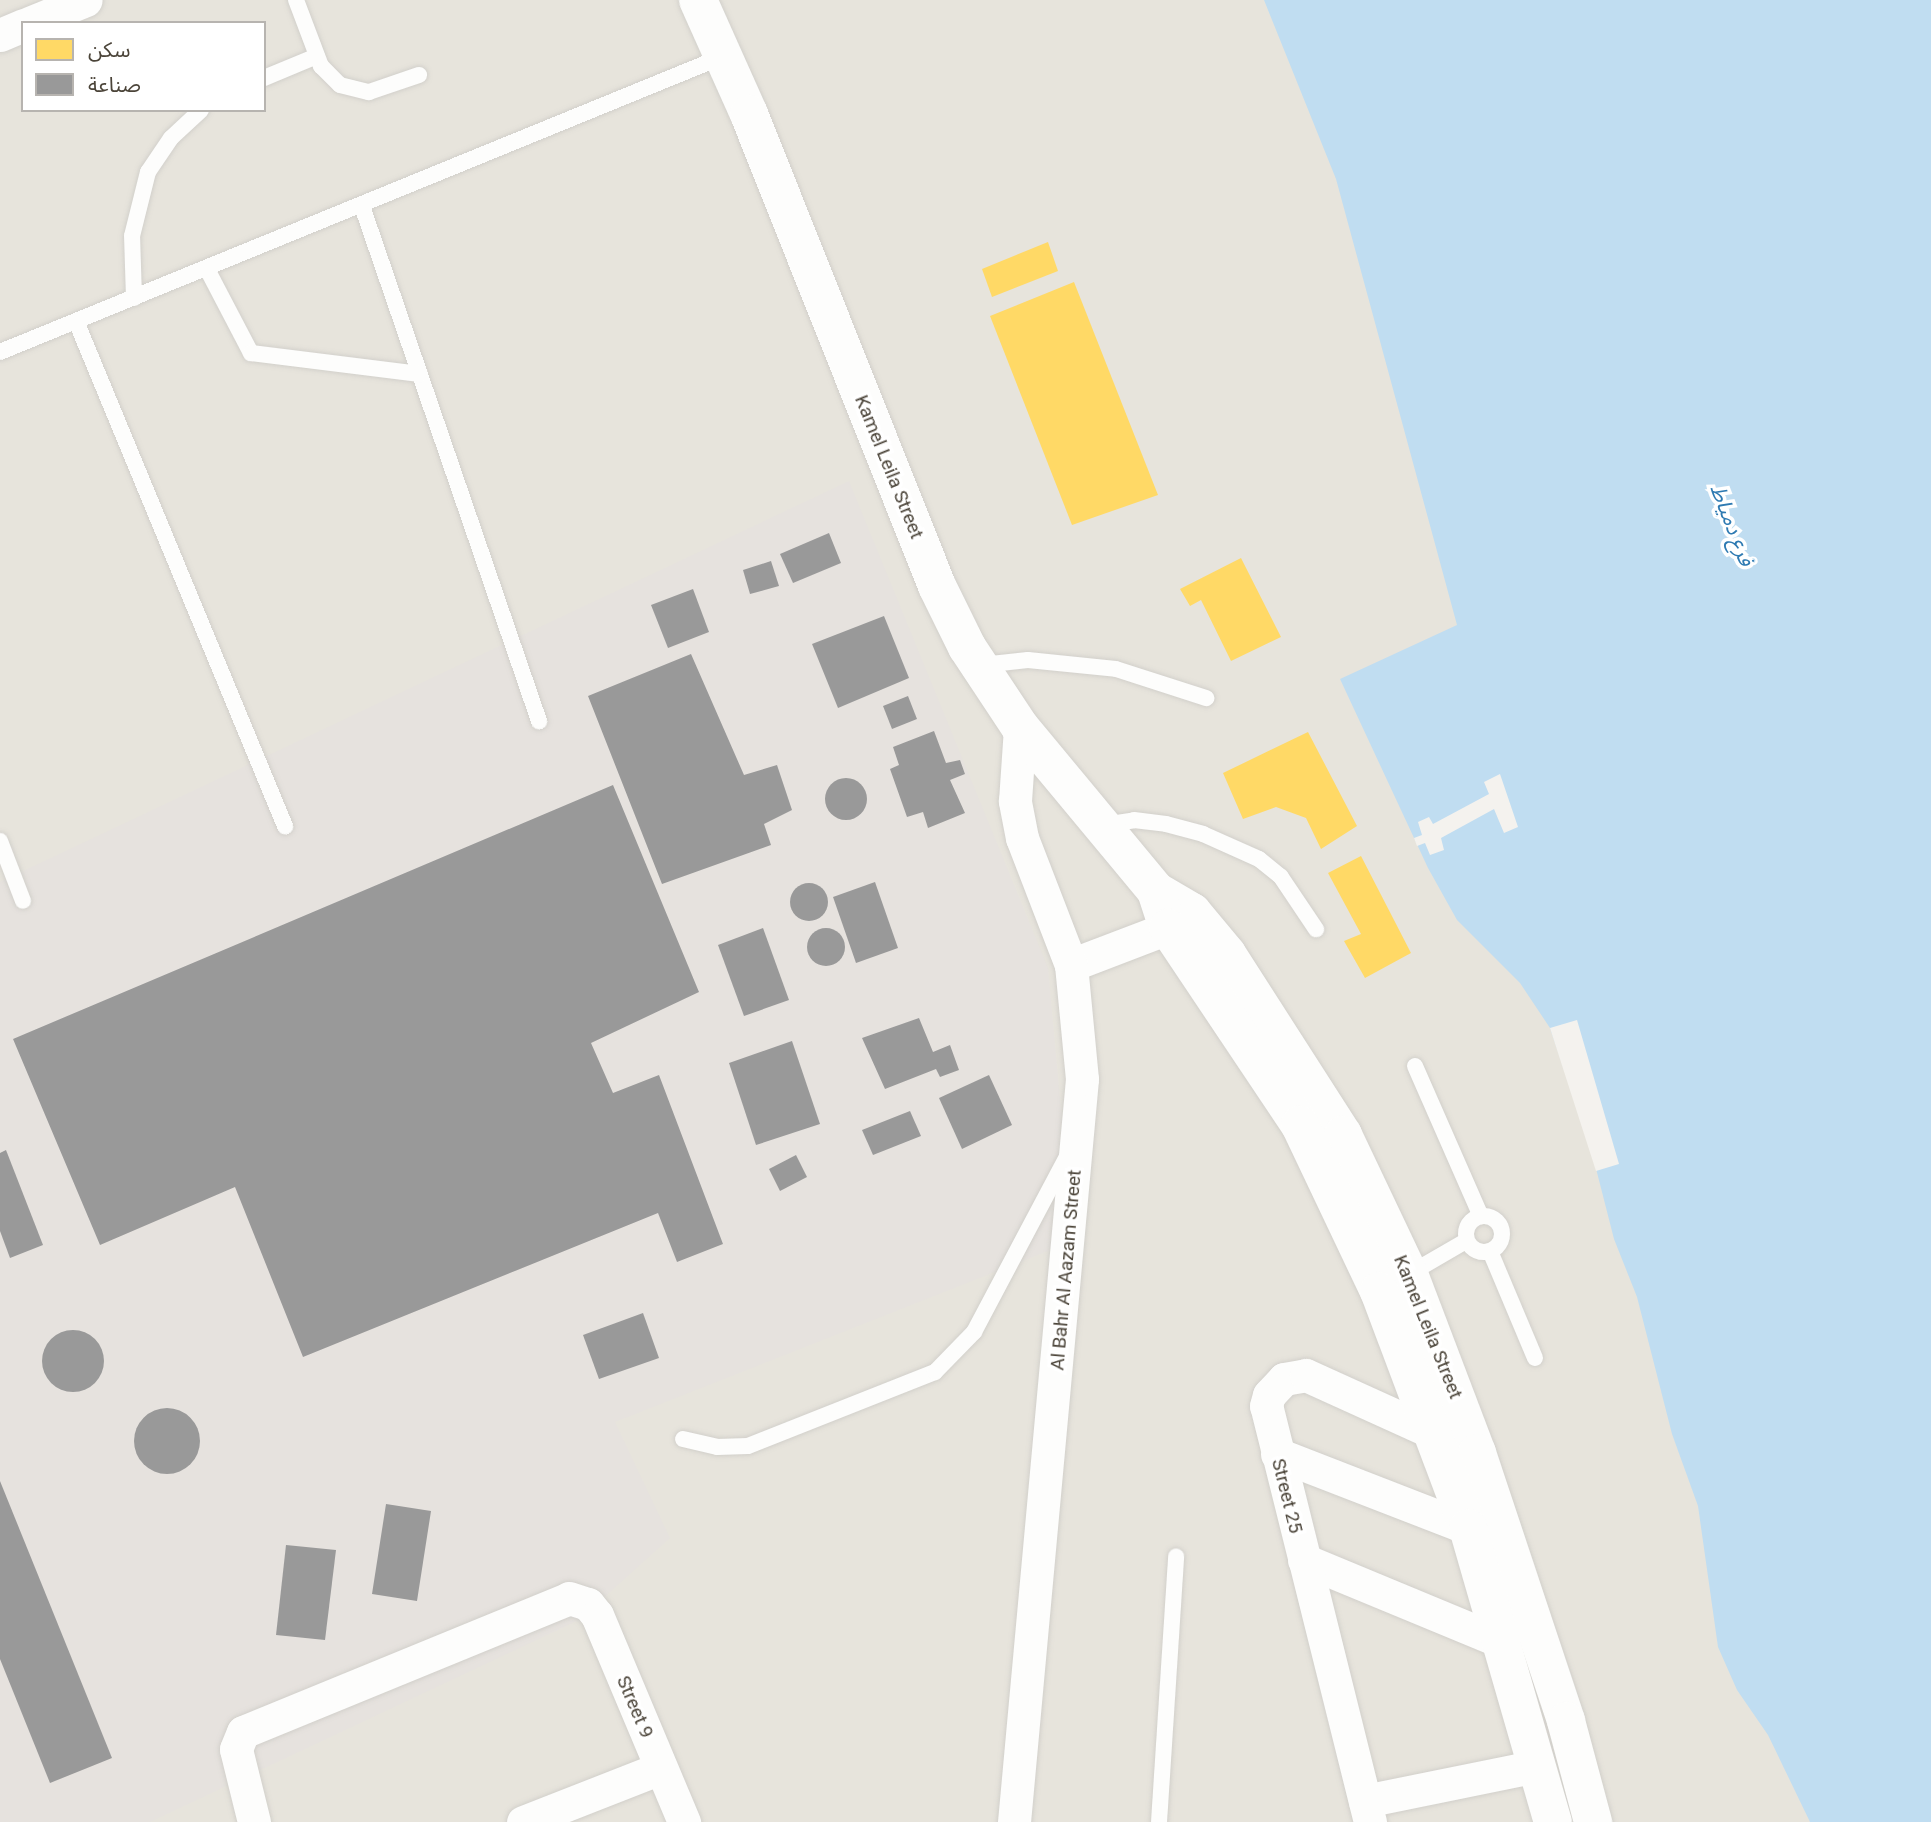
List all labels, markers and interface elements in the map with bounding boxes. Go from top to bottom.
legend [21,21,266,112]
text: سكن [88,38,130,62]
text: صناعة [88,73,141,97]
street label: Kamel Leila Street [850,392,928,542]
water label: فرع دمياط [1705,481,1759,569]
street label: Al Bahr Al Aazam Street [1046,1169,1086,1371]
street label: Kamel Leila Street [1389,1252,1467,1402]
street label: Street 25 [1267,1456,1307,1536]
street label: Street 9 [612,1672,658,1742]

